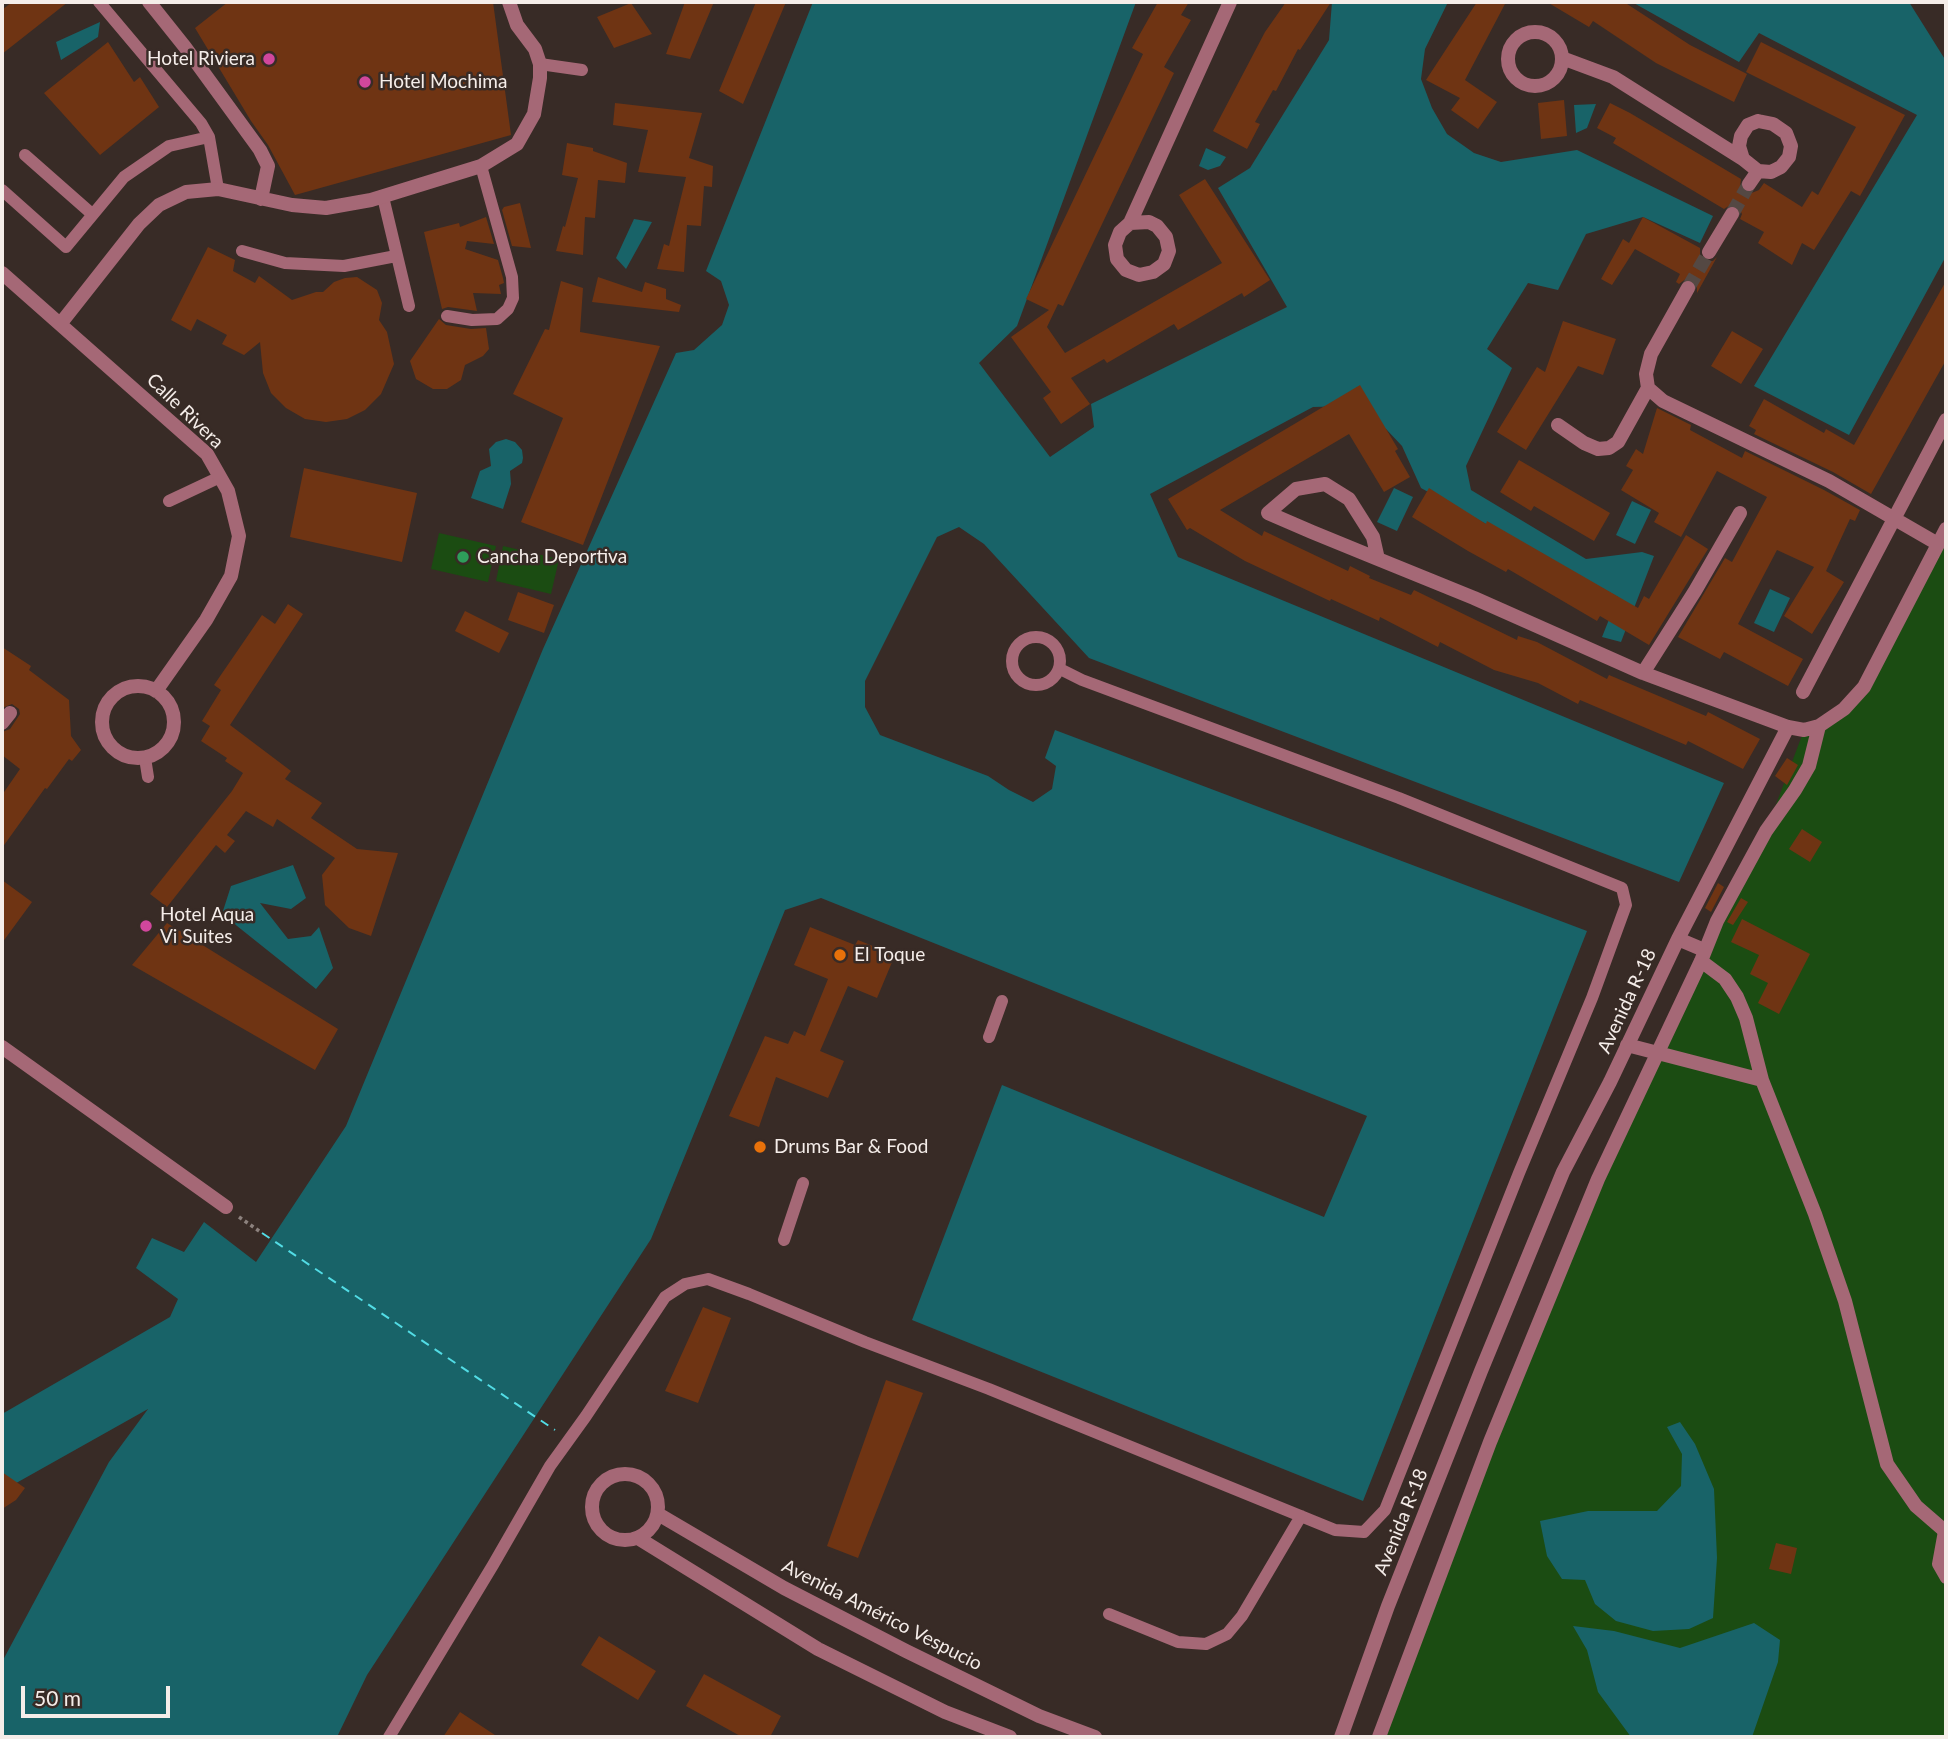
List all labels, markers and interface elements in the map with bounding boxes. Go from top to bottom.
place label: Hotel Riviera [147,48,255,70]
marker: Hotel Riviera [261,51,277,67]
place label: Hotel Mochima [379,71,507,93]
marker: Hotel Mochima [357,74,373,90]
street label: Calle Rivera [142,369,228,453]
place label: Cancha Deportiva [477,546,627,568]
marker: Cancha Deportiva [455,549,471,565]
place label: Hotel Aqua Vi Suites [160,904,254,948]
marker: Hotel Aqua Vi Suites [138,918,154,934]
place label: El Toque [854,944,925,966]
street label: Avenida R-18 [1593,945,1661,1057]
marker: El Toque [832,947,848,963]
place label: Drums Bar & Food [774,1136,928,1158]
marker: Drums Bar & Food [752,1139,768,1155]
street label: Avenida R-18 [1369,1465,1433,1579]
street label: Avenida Américo Vespucio [778,1555,986,1675]
scale bar [24,1672,173,1716]
text: 50 m [34,1685,81,1710]

